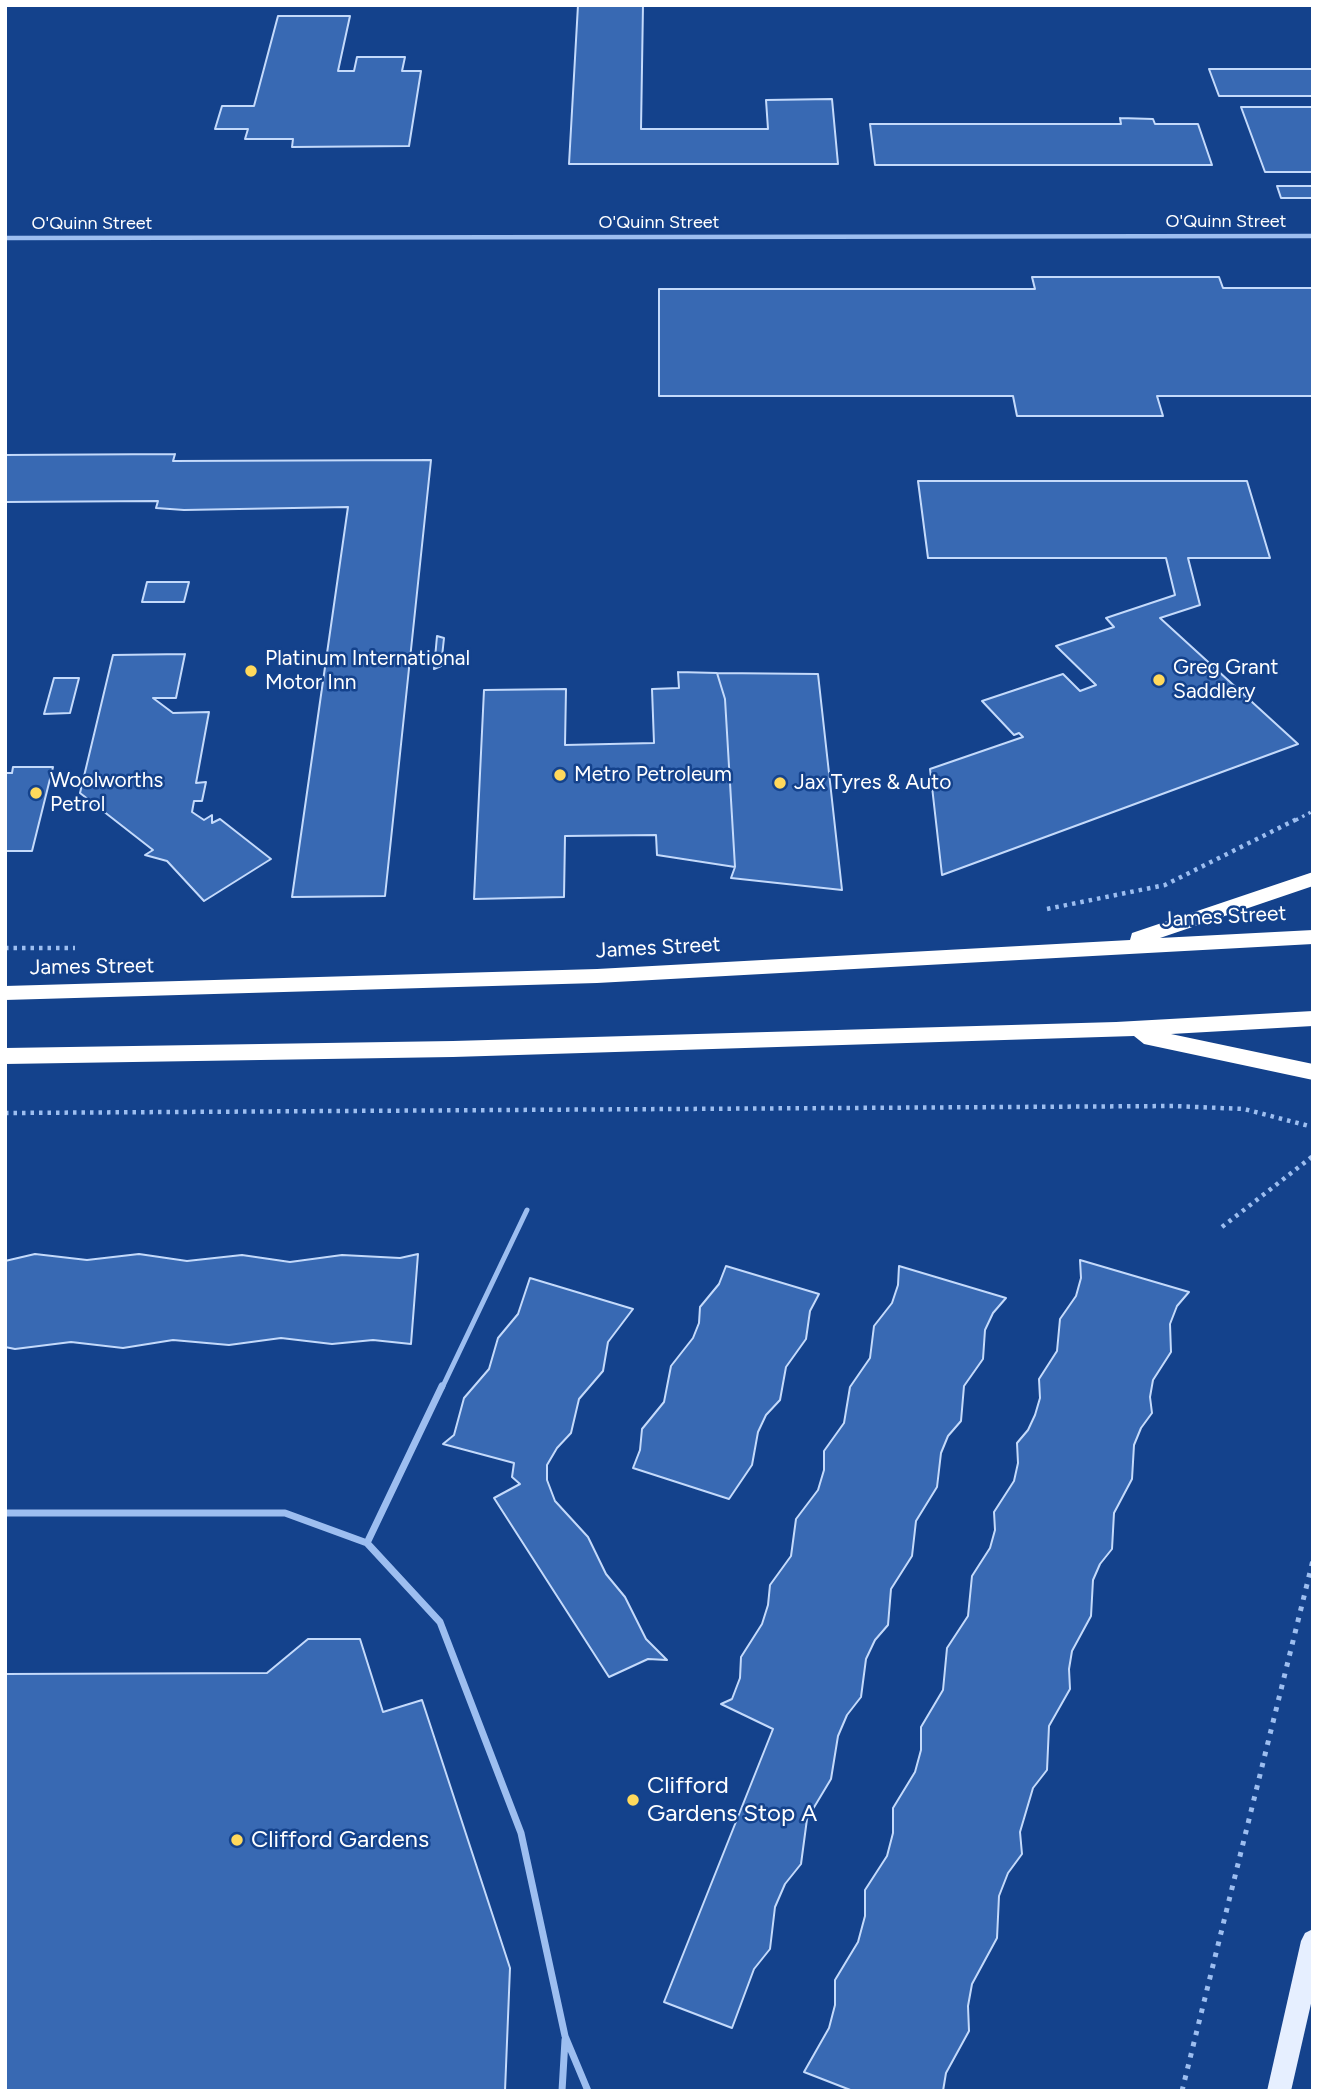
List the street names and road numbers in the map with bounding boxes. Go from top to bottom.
street label: O'Quinn Street [1166,211,1286,233]
street label: O'Quinn Street [599,212,719,234]
street label: O'Quinn Street [32,213,152,235]
street label: James Street [1161,901,1287,933]
street label: James Street [595,932,721,964]
street label: James Street [29,953,155,981]

